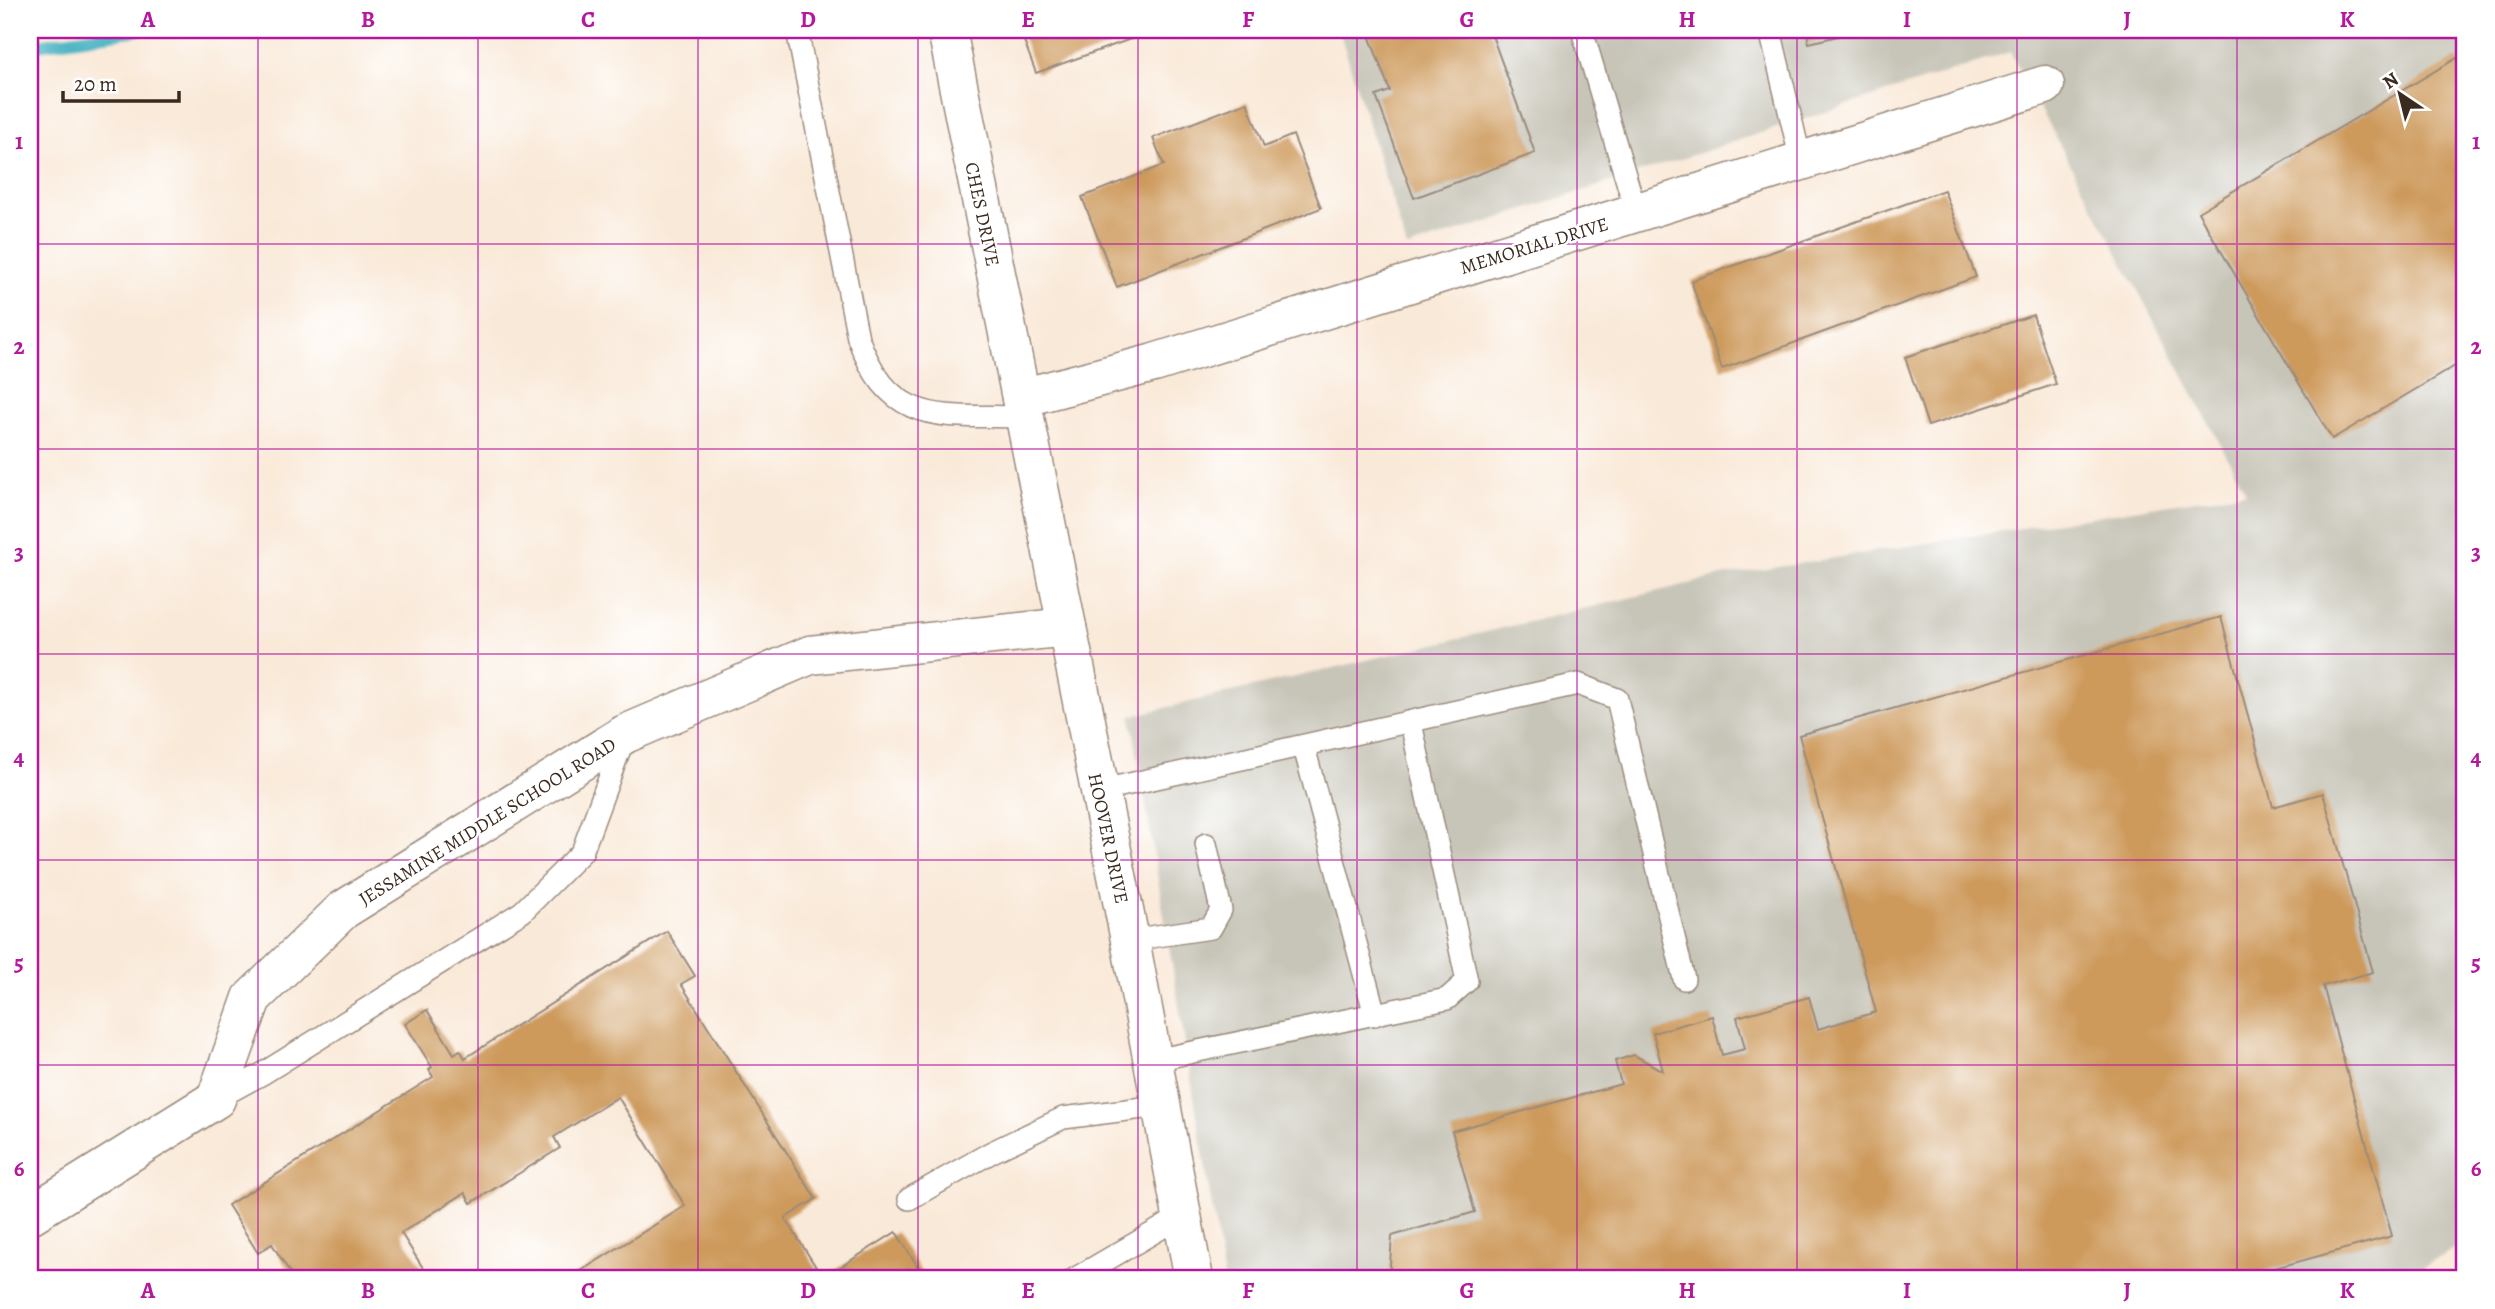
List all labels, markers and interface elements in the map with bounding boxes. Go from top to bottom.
text: A [140,4,156,35]
text: B [361,4,375,35]
text: C [581,4,595,35]
text: D [800,4,816,35]
text: E [1021,4,1035,35]
text: F [1242,4,1255,35]
text: G [1459,4,1475,35]
text: H [1678,4,1696,35]
text: I [1903,4,1911,35]
text: J [2123,4,2131,35]
text: K [2339,4,2355,35]
scale bar [63,60,178,104]
north arrow [2366,60,2436,130]
text: N [2378,66,2404,96]
text: 20 m [74,70,117,98]
text: 1 [15,126,23,157]
text: 1 [2472,126,2480,157]
street label: CHES DRIVE [958,160,1006,269]
street label: MEMORIAL DRIVE [1457,211,1612,281]
text: 2 [13,331,25,362]
text: 2 [2470,331,2482,362]
text: 3 [14,537,24,568]
text: 3 [2471,537,2481,568]
street label: JESSAMINE MIDDLE SCHOOL ROAD [354,732,621,912]
text: 4 [14,742,25,773]
text: 4 [2471,742,2482,773]
street label: HOOVER DRIVE [1081,771,1135,906]
text: 5 [14,947,24,978]
text: 5 [2471,947,2481,978]
text: 6 [14,1153,25,1184]
text: 6 [2471,1153,2482,1184]
text: A [140,1275,156,1306]
text: B [361,1275,375,1306]
text: C [581,1275,595,1306]
text: D [800,1275,816,1306]
text: E [1021,1275,1035,1306]
text: F [1242,1275,1255,1306]
text: G [1459,1275,1475,1306]
text: H [1678,1275,1696,1306]
text: I [1903,1275,1911,1306]
text: J [2123,1275,2131,1306]
text: K [2339,1275,2355,1306]

